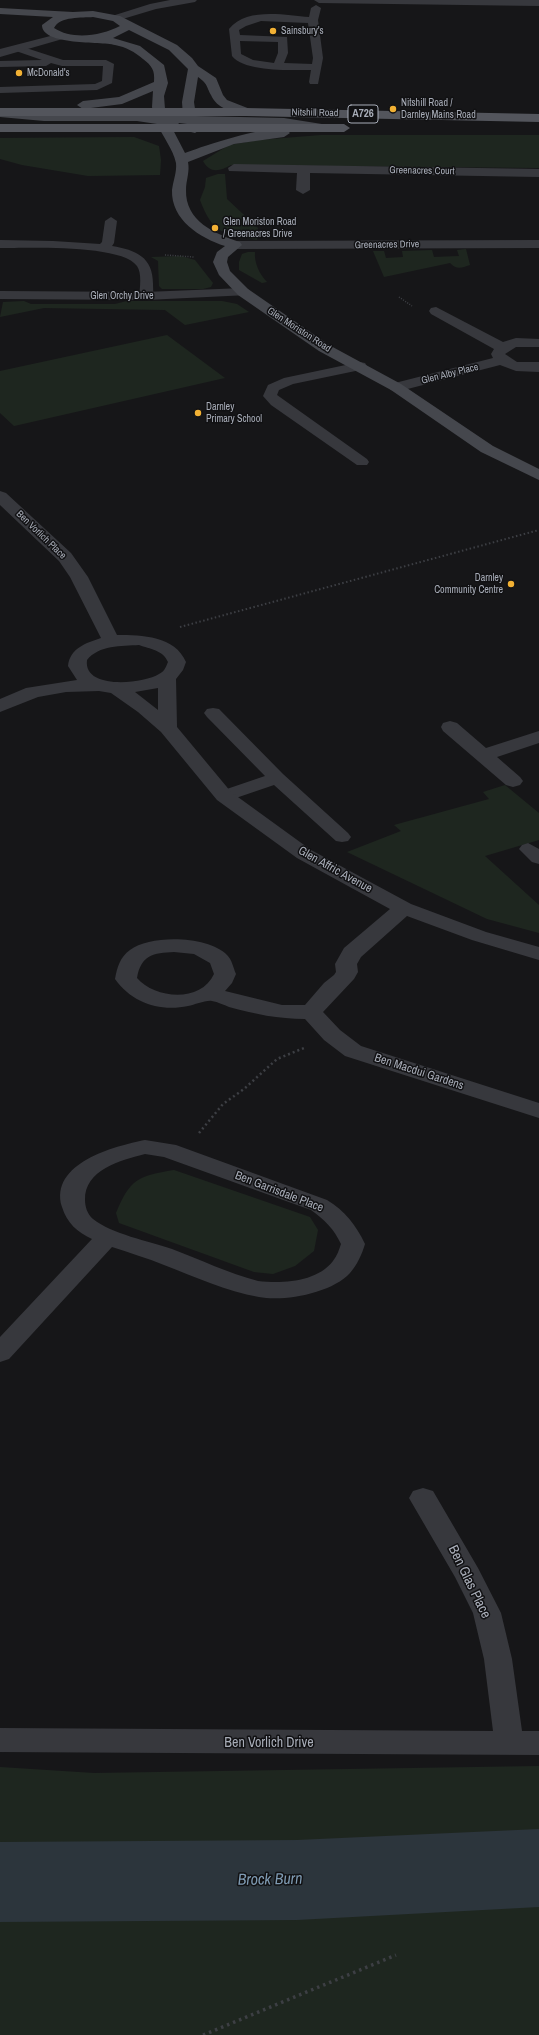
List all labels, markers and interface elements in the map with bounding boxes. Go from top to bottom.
place label: Sainsbury's [281,25,324,37]
marker: Sainsbury's [268,26,278,36]
place label: McDonald's [27,67,70,79]
marker: McDonald's [14,68,24,78]
place label: Nitshill Road / Darnley Mains Road [401,97,476,120]
marker: Nitshill Road / Darnley Mains Road [388,104,398,114]
road number: A726 [348,105,378,123]
street label: Nitshill Road [291,107,339,119]
street label: Greenacres Court [389,164,455,178]
place label: Glen Moriston Road / Greenacres Drive [223,216,296,240]
marker: Glen Moriston Road / Greenacres Drive [210,223,220,233]
street label: Greenacres Drive [355,238,419,252]
street label: Glen Orchy Drive [90,290,154,302]
street label: Glen Moriston Road [265,305,333,355]
street label: Glen Alby Place [420,361,480,387]
place label: Darnley Primary School [206,401,262,424]
marker: Darnley Primary School [193,408,203,418]
street label: Ben Vorlich Place [14,508,68,562]
place label: Darnley Community Centre [434,572,503,596]
marker: Darnley Community Centre [506,579,516,589]
street label: Glen Affric Avenue [296,844,374,896]
street label: Ben Macdui Gardens [373,1051,465,1093]
street label: Ben Garrisdale Place [233,1169,325,1215]
street label: Ben Glas Place [444,1543,494,1621]
street label: Ben Vorlich Drive [224,1735,314,1751]
water label: Brock Burn [237,1870,303,1890]

